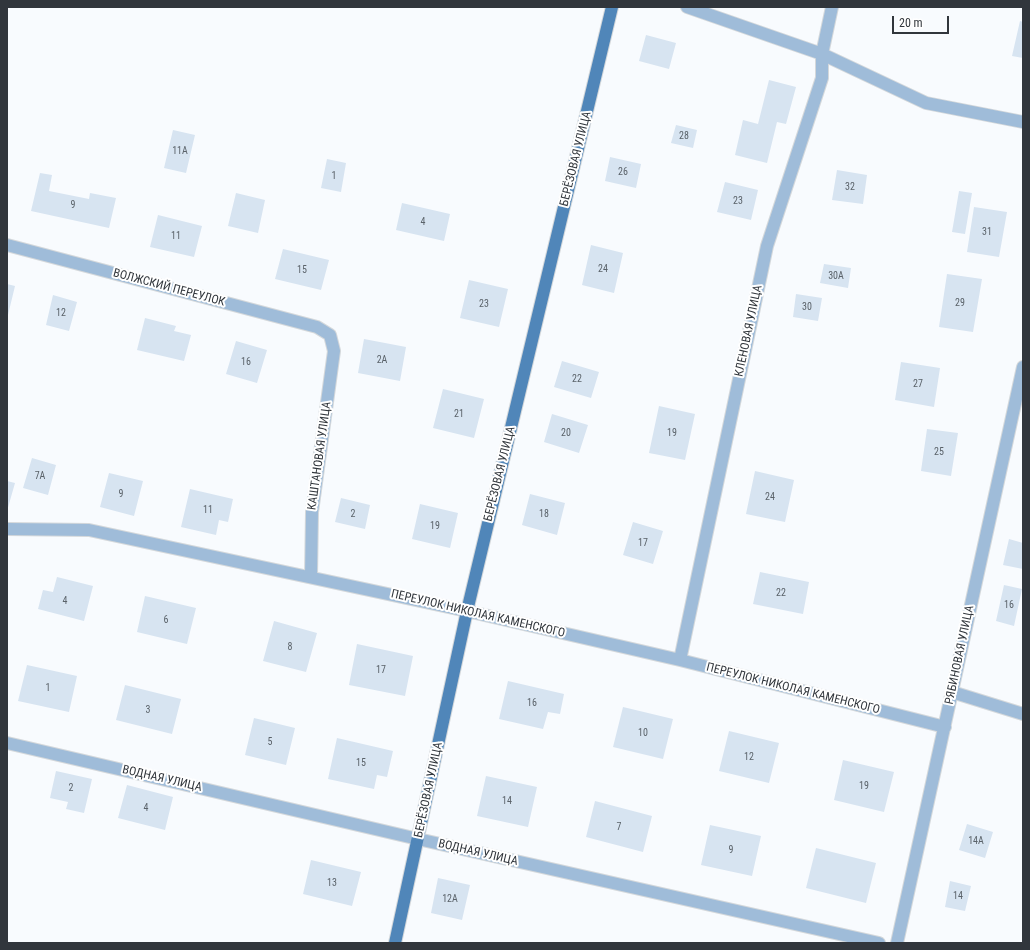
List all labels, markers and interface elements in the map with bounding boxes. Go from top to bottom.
scale bar [894,8,951,34]
text: 20 m [899,16,923,30]
street label: БЕРЁЗОВАЯ УЛИЦА [557,110,595,208]
house number: 28 [679,130,689,142]
house number: 11А [172,145,188,157]
house number: 26 [618,166,628,178]
house number: 1 [332,170,336,182]
house number: 32 [845,181,855,193]
house number: 23 [733,195,743,207]
house number: 9 [71,199,75,211]
house number: 4 [421,216,425,228]
house number: 31 [982,226,992,238]
house number: 11 [171,230,181,242]
house number: 24 [598,263,608,275]
house number: 15 [297,264,307,276]
street label: ВОЛЖСКИЙ ПЕРЕУЛОК [112,266,226,310]
house number: 30А [828,270,844,282]
street label: КЛЕНОВАЯ УЛИЦА [732,284,766,378]
house number: 29 [955,297,965,309]
house number: 23 [479,298,489,310]
house number: 30 [802,301,812,313]
house number: 12 [56,307,66,319]
house number: 2А [377,354,387,366]
house number: 16 [241,356,251,368]
house number: 22 [572,373,582,385]
house number: 27 [913,378,923,390]
street label: КАШТАНОВАЯ УЛИЦА [305,401,335,511]
house number: 21 [454,408,464,420]
street label: БЕРЁЗОВАЯ УЛИЦА [481,425,519,523]
house number: 20 [561,427,571,439]
house number: 19 [667,427,677,439]
house number: 25 [934,446,944,458]
house number: 7А [35,470,45,482]
house number: 9 [119,488,123,500]
house number: 24 [765,491,775,503]
house number: 11 [203,504,213,516]
house number: 2 [351,508,355,520]
house number: 18 [539,508,549,520]
house number: 19 [430,520,440,532]
house number: 17 [638,537,648,549]
street label: ПЕРЕУЛОК НИКОЛАЯ КАМЕНСКОГО [390,587,566,641]
house number: 22 [776,587,786,599]
house number: 4 [63,595,67,607]
house number: 16 [1004,599,1014,611]
street label: РЯБИНОВАЯ УЛИЦА [942,604,978,706]
house number: 6 [164,614,168,626]
house number: 8 [288,641,292,653]
street label: ПЕРЕУЛОК НИКОЛАЯ КАМЕНСКОГО [705,660,881,718]
house number: 17 [376,664,386,676]
house number: 1 [46,682,50,694]
house number: 16 [527,697,537,709]
house number: 3 [146,704,150,716]
house number: 10 [638,727,648,739]
house number: 5 [268,736,272,748]
street label: БЕРЁЗОВАЯ УЛИЦА [412,741,446,839]
house number: 12 [744,751,754,763]
house number: 15 [356,757,366,769]
street label: ВОДНАЯ УЛИЦА [121,763,203,795]
house number: 19 [859,780,869,792]
house number: 2 [69,782,73,794]
house number: 14 [502,795,512,807]
house number: 4 [144,802,148,814]
house number: 7 [617,821,621,833]
house number: 14А [968,835,984,847]
street label: ВОДНАЯ УЛИЦА [437,837,519,869]
house number: 9 [729,844,733,856]
house number: 13 [327,877,337,889]
house number: 14 [953,890,963,902]
house number: 12А [442,893,458,905]

